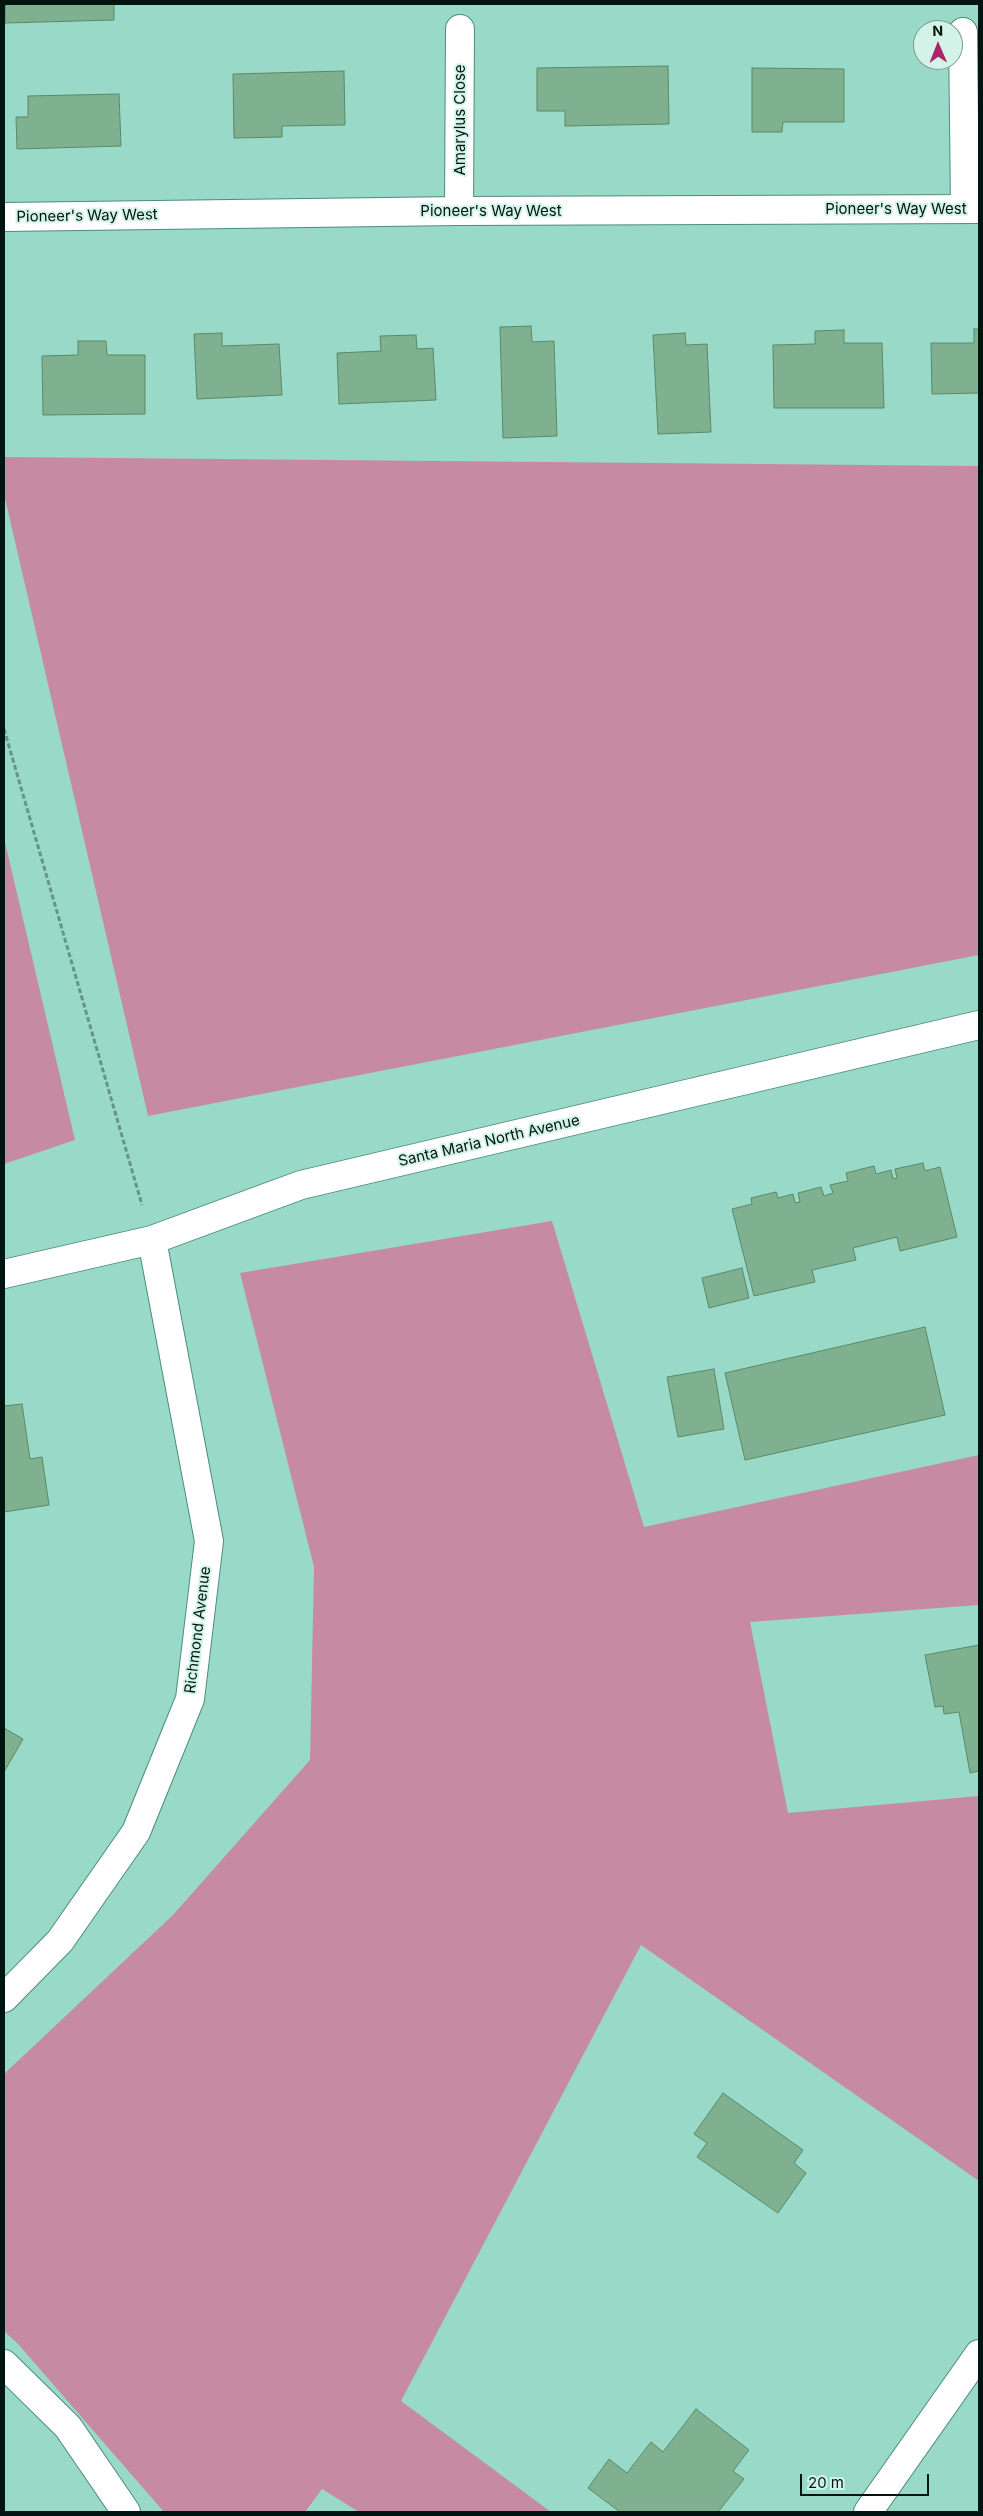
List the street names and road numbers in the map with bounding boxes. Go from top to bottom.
street label: Amarylus Close [451,64,469,176]
street label: Pioneer's Way West [825,200,967,218]
street label: Pioneer's Way West [420,202,562,220]
street label: Pioneer's Way West [16,206,158,226]
street label: Santa Maria North Avenue [397,1111,581,1171]
street label: Richmond Avenue [181,1565,215,1695]

